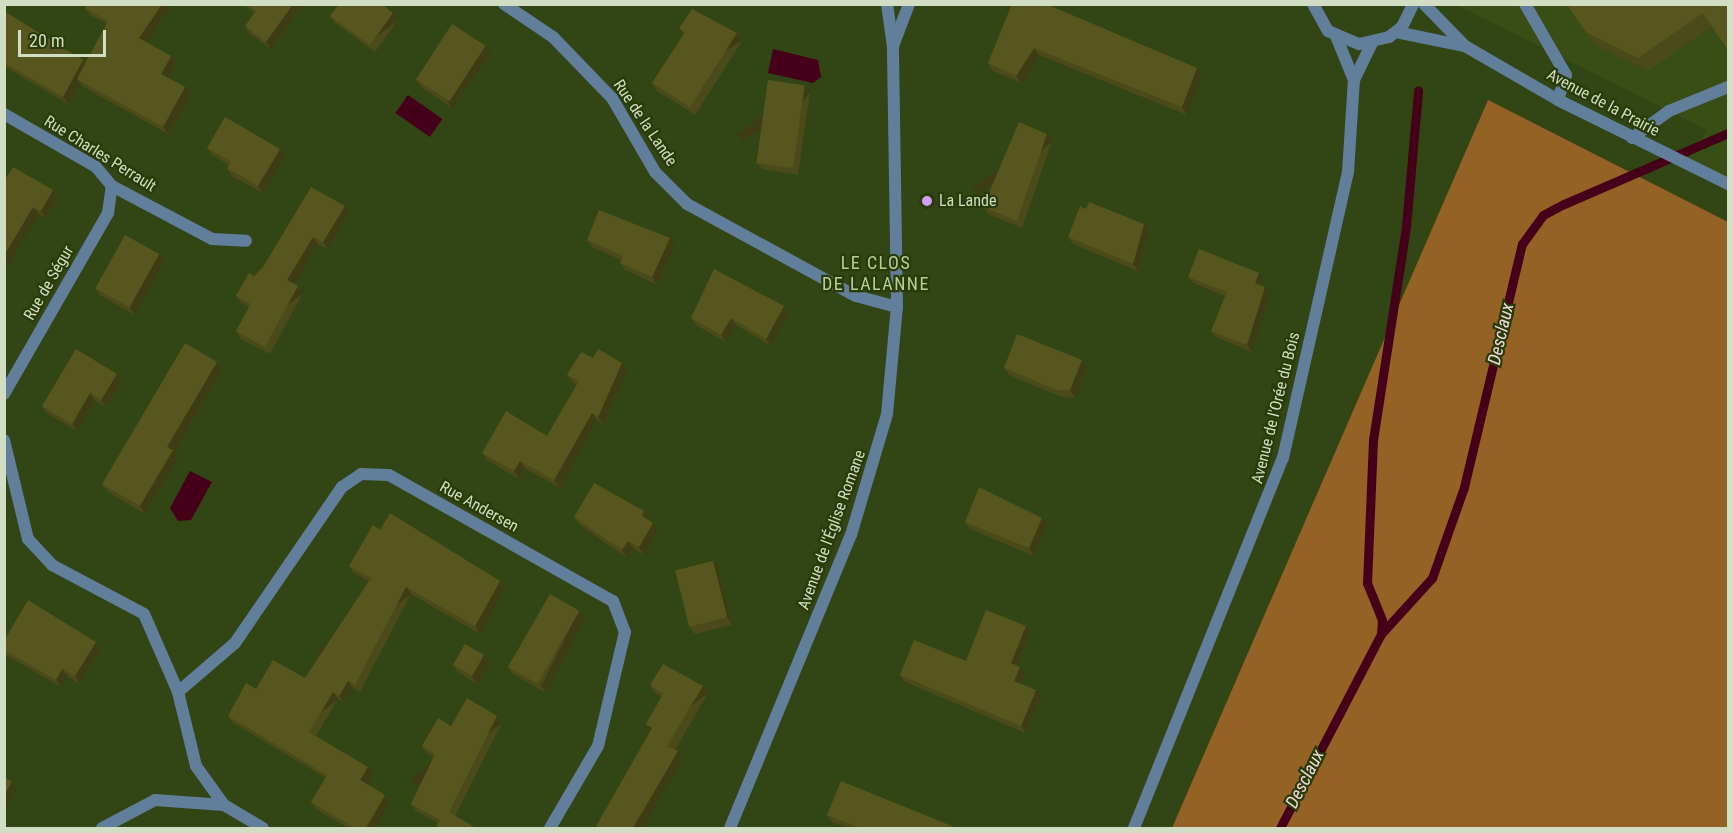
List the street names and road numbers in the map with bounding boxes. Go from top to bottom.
street label: Avenue de la Prairie [1543,65,1663,141]
street label: Rue de la Lande [609,76,681,170]
street label: Rue Charles Perrault [40,112,160,196]
street label: Rue de Ségur [20,242,78,324]
street label: Avenue de l'Orée du Bois [1248,330,1304,486]
street label: Avenue de l'Église Romane [794,448,870,612]
street label: Rue Andersen [436,477,522,537]

